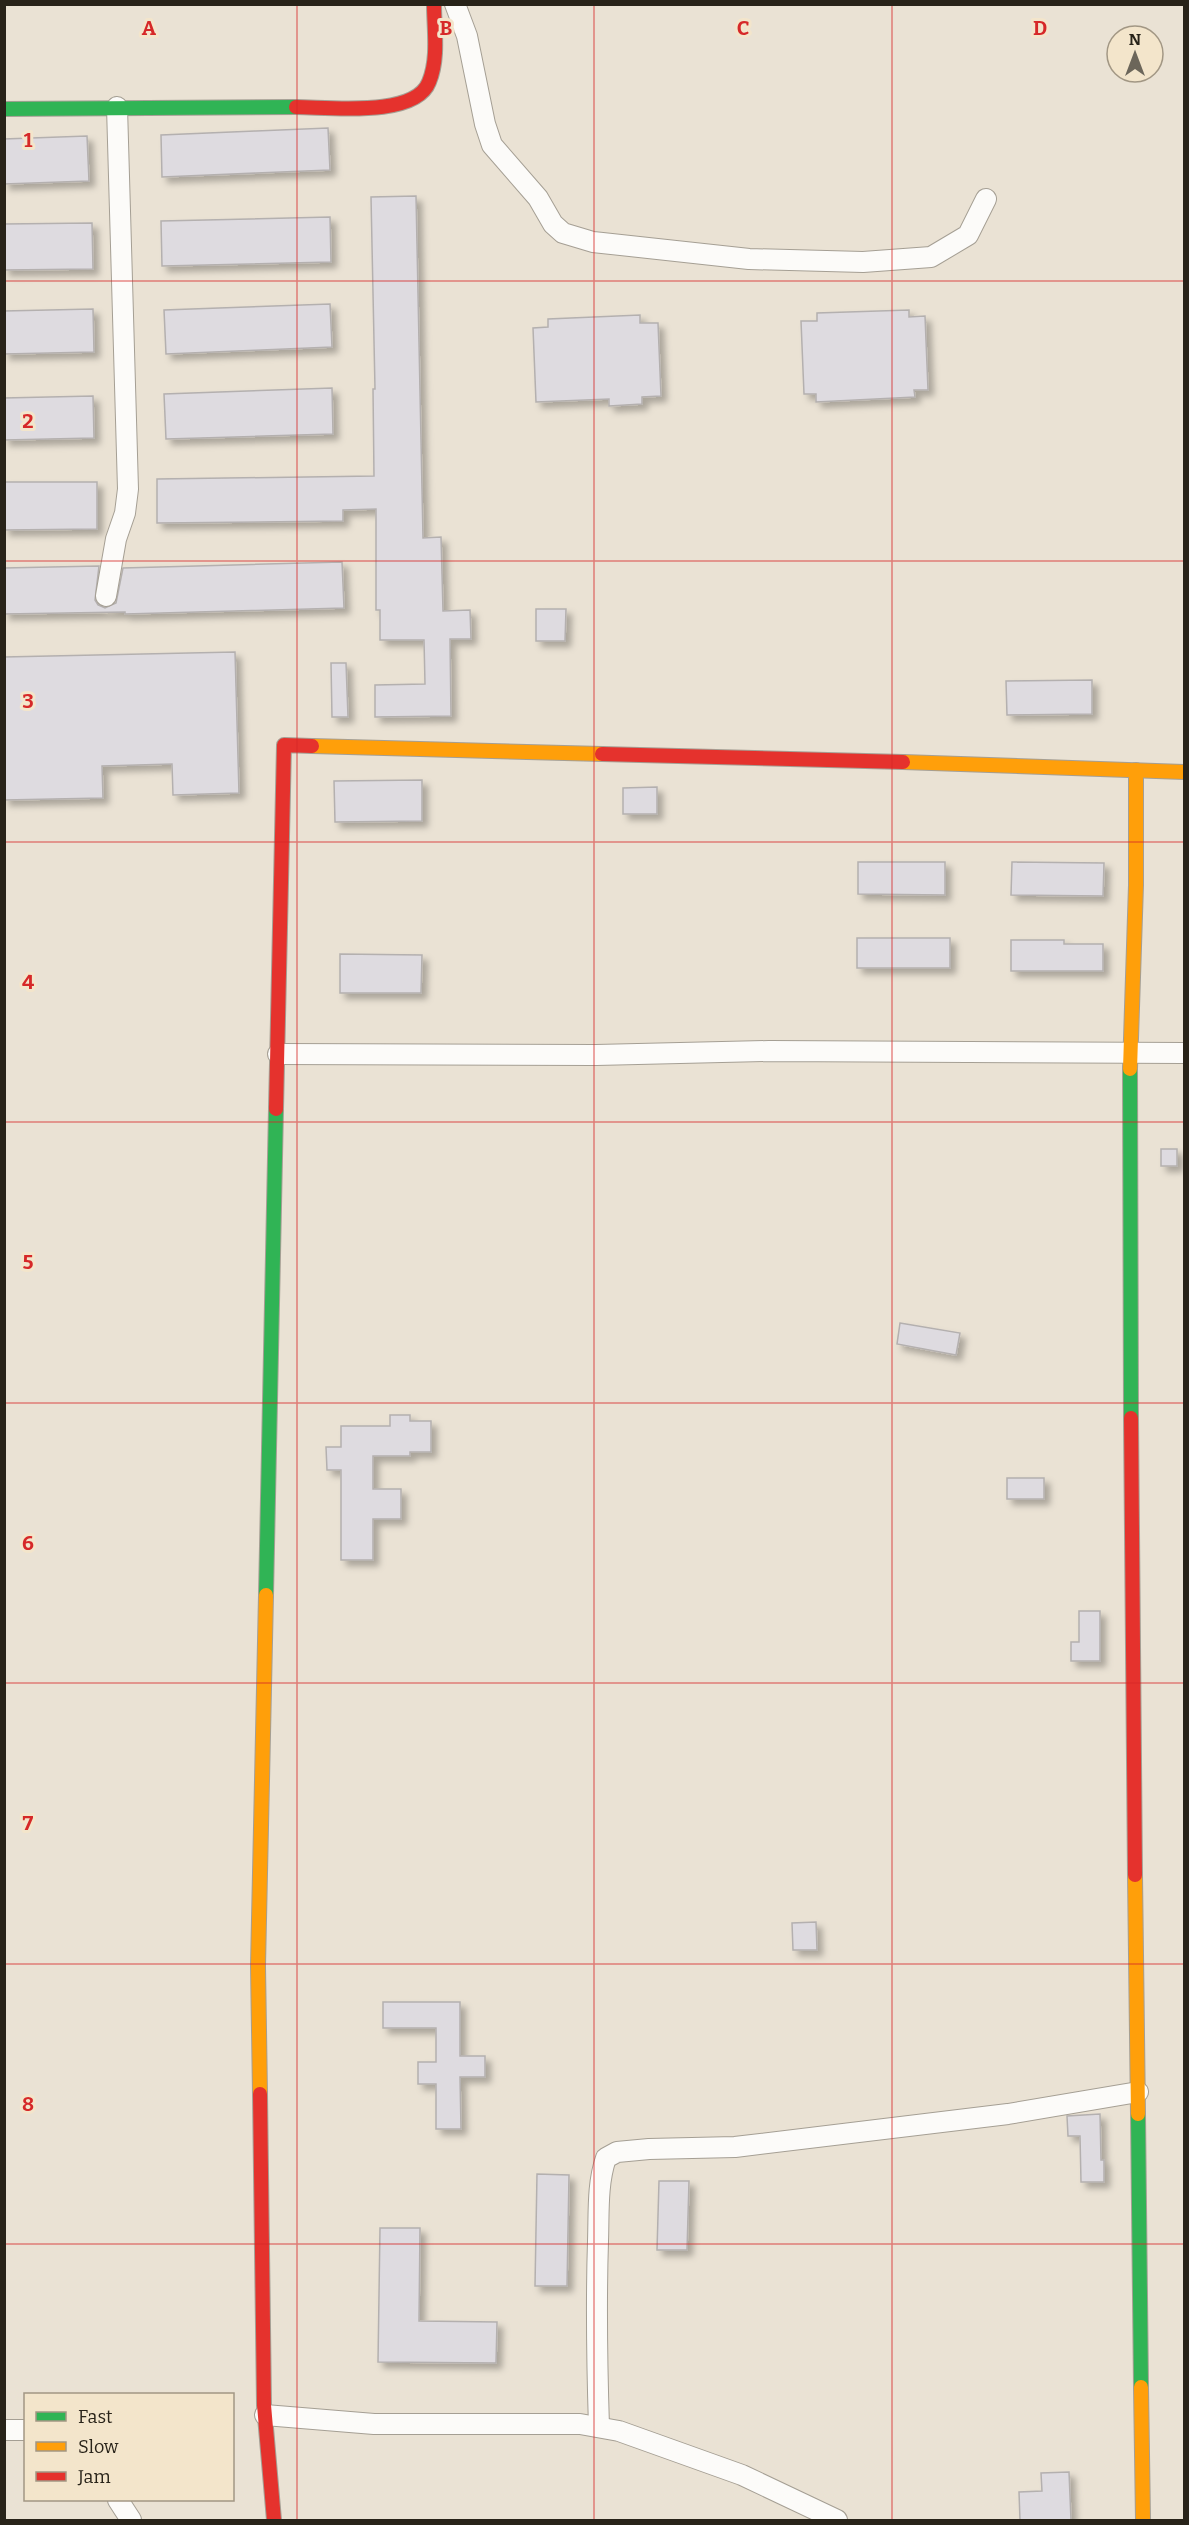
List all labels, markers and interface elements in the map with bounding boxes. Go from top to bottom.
text: A [142,16,157,40]
text: B [440,16,453,40]
text: C [737,16,749,40]
text: D [1033,16,1047,40]
north arrow [1105,24,1165,84]
text: N [1129,30,1141,49]
text: 1 [24,128,33,152]
text: 2 [22,409,34,433]
text: 3 [22,689,34,713]
text: 4 [22,970,34,994]
text: 5 [23,1250,34,1274]
text: 6 [22,1531,34,1555]
text: 7 [23,1811,34,1835]
text: 8 [22,2092,34,2116]
legend [24,2393,234,2501]
text: Fast [78,2406,113,2428]
text: Slow [78,2436,119,2458]
text: Jam [77,2466,111,2488]

